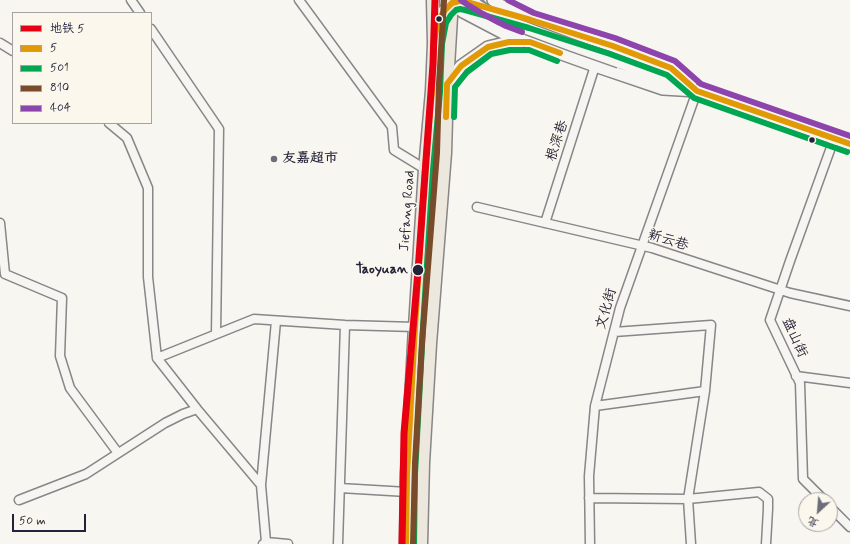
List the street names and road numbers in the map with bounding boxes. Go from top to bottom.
street label: 根深巷 [544,118,572,164]
street label: Jiefang Road [397,170,419,252]
street label: 新云巷 [645,227,691,255]
street label: 文化街 [593,286,621,332]
street label: 盘山街 [778,315,810,361]

